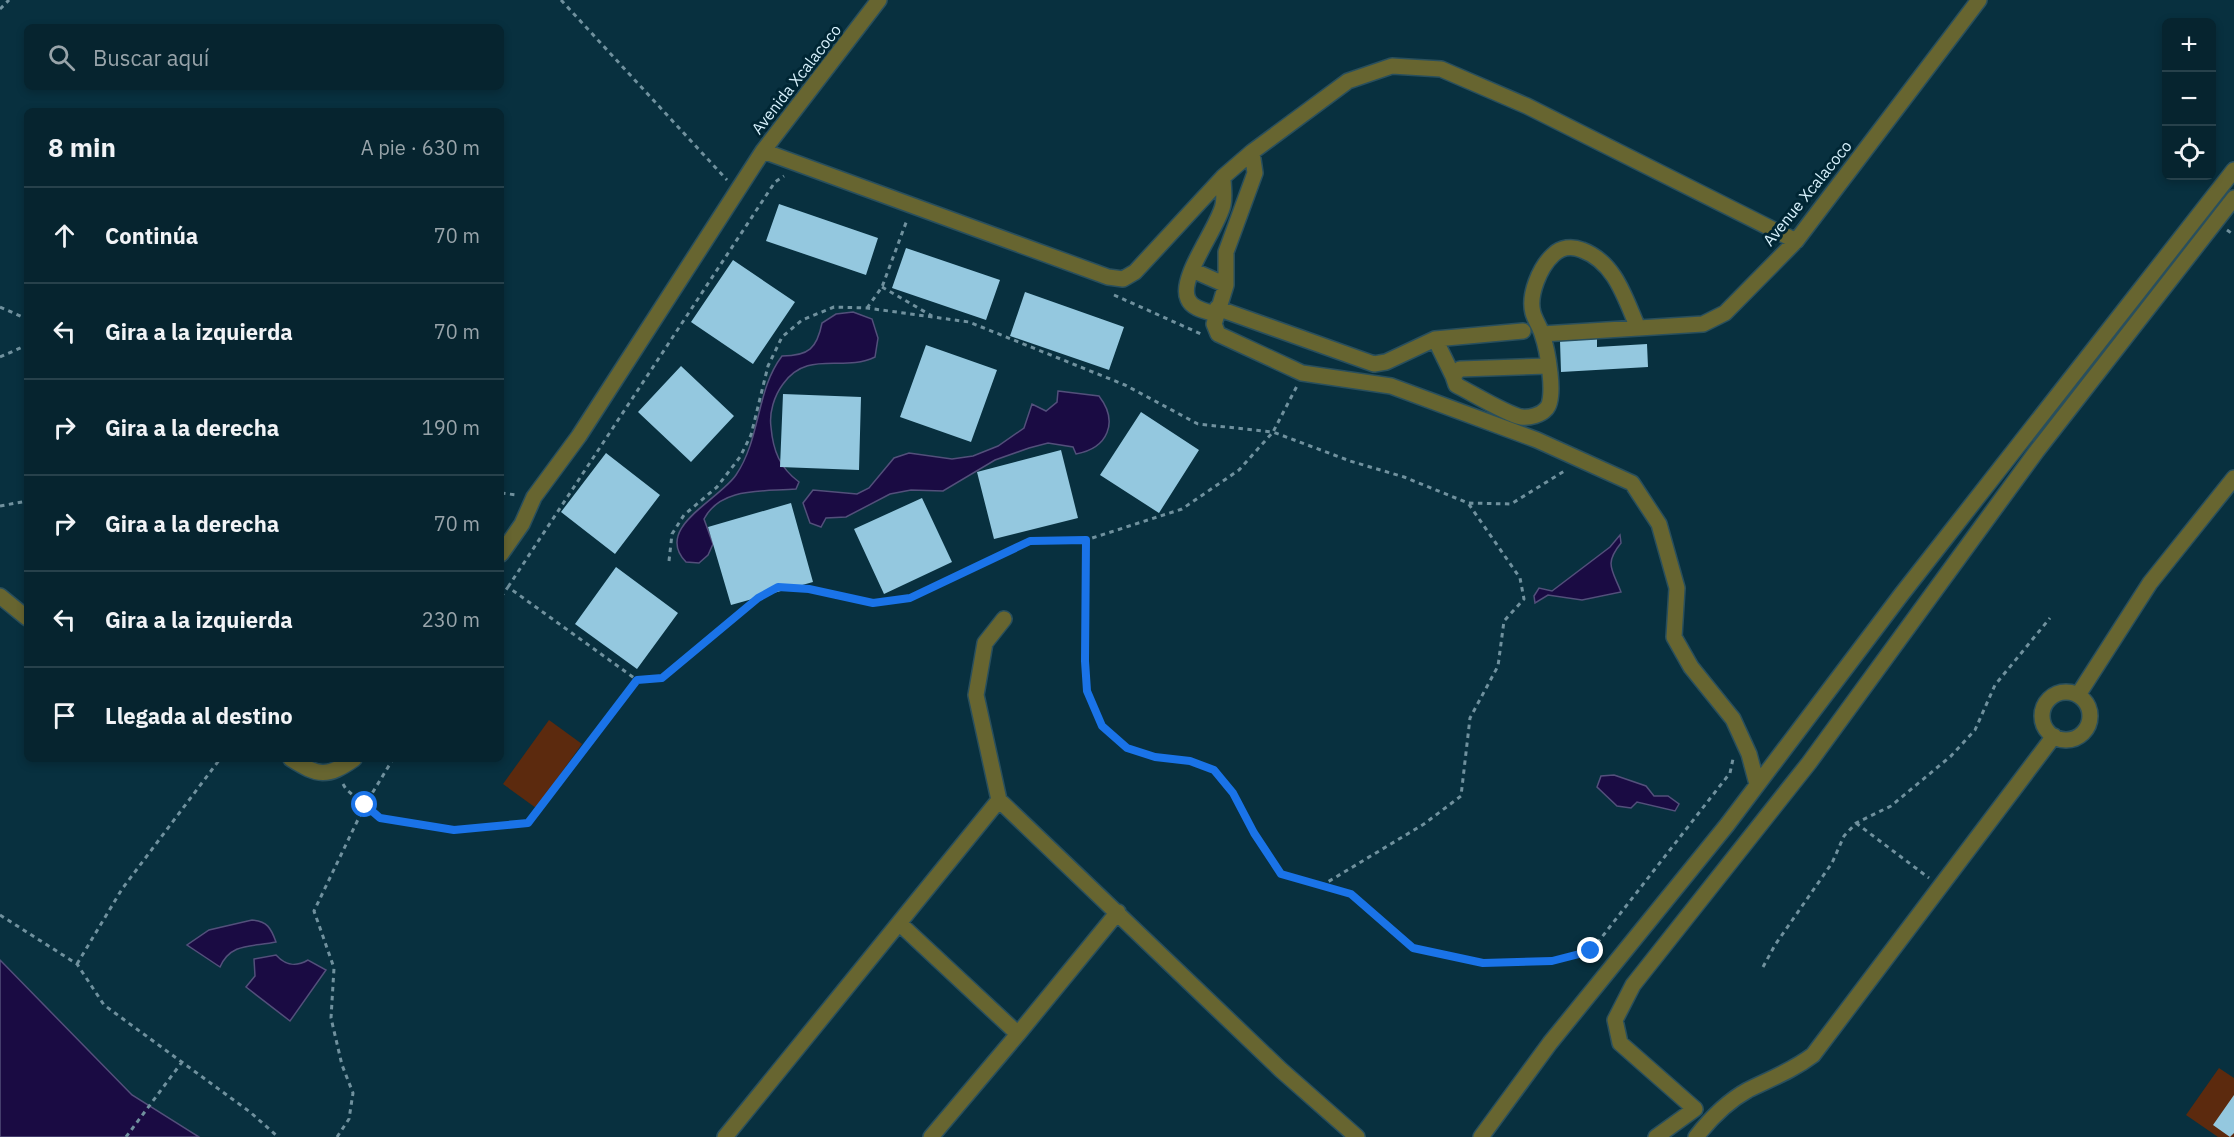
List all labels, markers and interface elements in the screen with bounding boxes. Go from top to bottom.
map controls [2162,18,2216,180]
button: + [2162,18,2216,72]
street label: Avenida Xcalacoco [747,20,845,138]
search box [24,24,504,90]
icon: search [45,41,78,74]
text: Buscar aquí [93,43,209,72]
button: − [2162,72,2216,126]
button: locate [2162,126,2216,180]
text: 8 min [48,130,116,164]
text: A pie · 630 m [361,134,480,161]
street label: Avenue Xcalacoco [1758,136,1856,250]
icon: ahead [48,219,81,252]
text: Continúa [105,221,198,250]
text: 70 m [434,222,480,249]
icon: left [48,315,81,348]
text: Gira a la izquierda [105,317,293,346]
text: 70 m [434,318,480,345]
icon: right [48,411,81,444]
text: Gira a la derecha [105,413,279,442]
text: 190 m [422,414,480,441]
icon: right [48,507,81,540]
text: Gira a la derecha [105,509,279,538]
text: 70 m [434,510,480,537]
icon: left [48,603,81,636]
text: Gira a la izquierda [105,605,293,634]
text: 230 m [422,606,480,633]
icon: arrive [48,699,81,732]
text: Llegada al destino [105,701,293,730]
route start [351,791,377,817]
route end [1577,937,1603,963]

